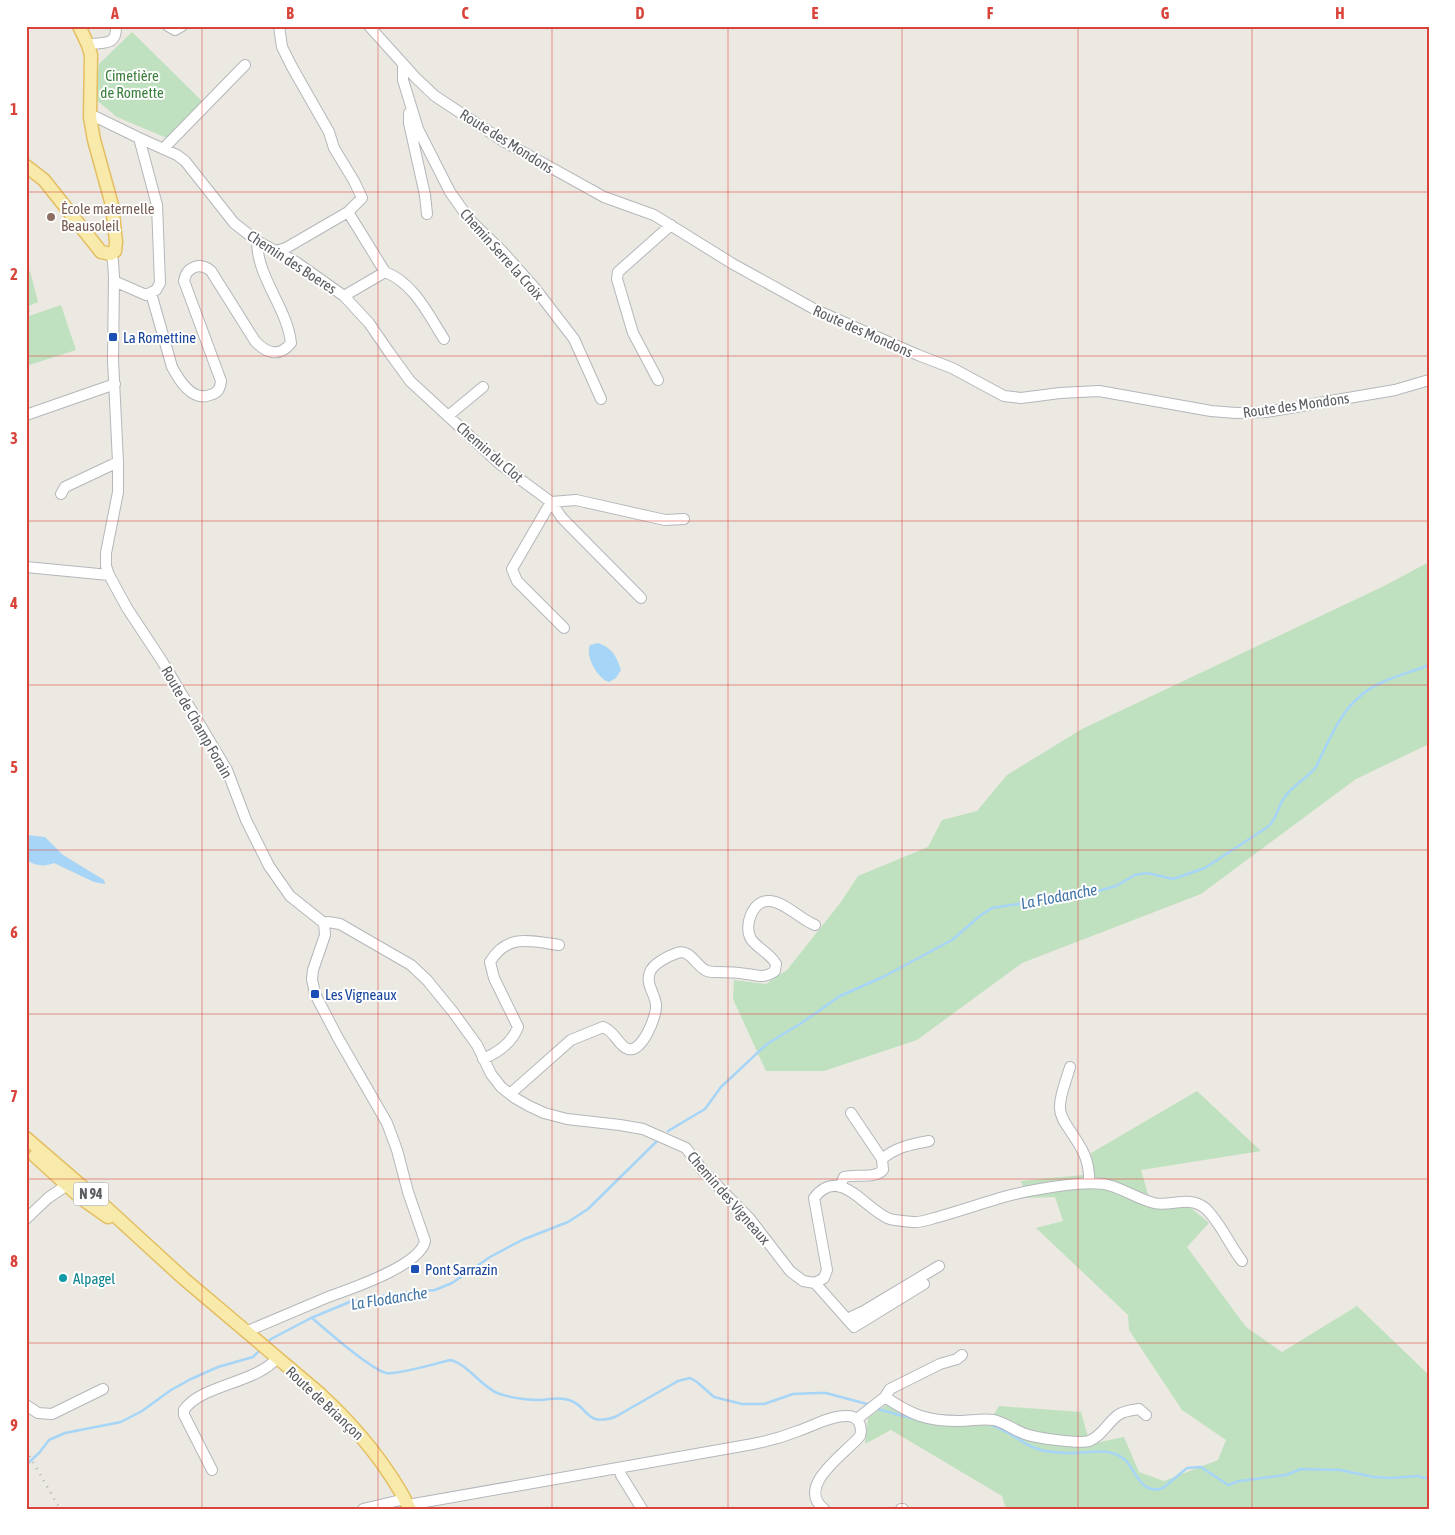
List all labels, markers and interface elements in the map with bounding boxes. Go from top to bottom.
text: A [110,4,119,22]
text: B [286,4,294,22]
text: C [461,4,469,22]
text: D [636,4,645,22]
text: E [812,4,819,22]
text: F [987,4,994,22]
text: G [1161,4,1170,22]
text: H [1335,4,1345,22]
park label: Cimetière de Romette [100,67,164,101]
text: 1 [10,100,18,118]
street label: Route des Mondons [457,105,557,177]
place label: École maternelle Beausoleil [61,200,155,234]
street label: Chemin Serre la Croix [457,205,547,303]
marker: École maternelle Beausoleil [45,211,57,223]
street label: Chemin des Boeres [244,227,340,297]
text: 2 [10,265,18,283]
street label: Route des Mondons [811,301,915,361]
place label: La Romettine [123,329,196,346]
marker: La Romettine [107,331,119,343]
street label: Route des Mondons [1242,389,1350,421]
street label: Chemin du Clot [453,418,527,486]
text: 3 [10,429,18,447]
text: 4 [9,594,18,612]
street label: Route de Champ Forain [158,663,236,781]
text: 5 [10,758,18,776]
water label: La Flodanche [1019,880,1099,912]
text: 6 [10,923,18,941]
place label: Les Vigneaux [325,986,397,1003]
marker: Les Vigneaux [309,988,321,1000]
text: 7 [10,1087,18,1105]
street label: Chemin des Vigneaux [684,1148,774,1248]
road number: N 94 [74,1182,108,1206]
text: 8 [10,1252,18,1270]
place label: Pont Sarrazin [425,1261,498,1278]
marker: Pont Sarrazin [409,1263,421,1275]
place label: Alpagel [73,1270,115,1287]
marker: Alpagel [57,1272,69,1284]
water label: La Flodanche [349,1283,429,1313]
street label: Route de Briançon [283,1363,367,1443]
text: 9 [10,1416,18,1434]

